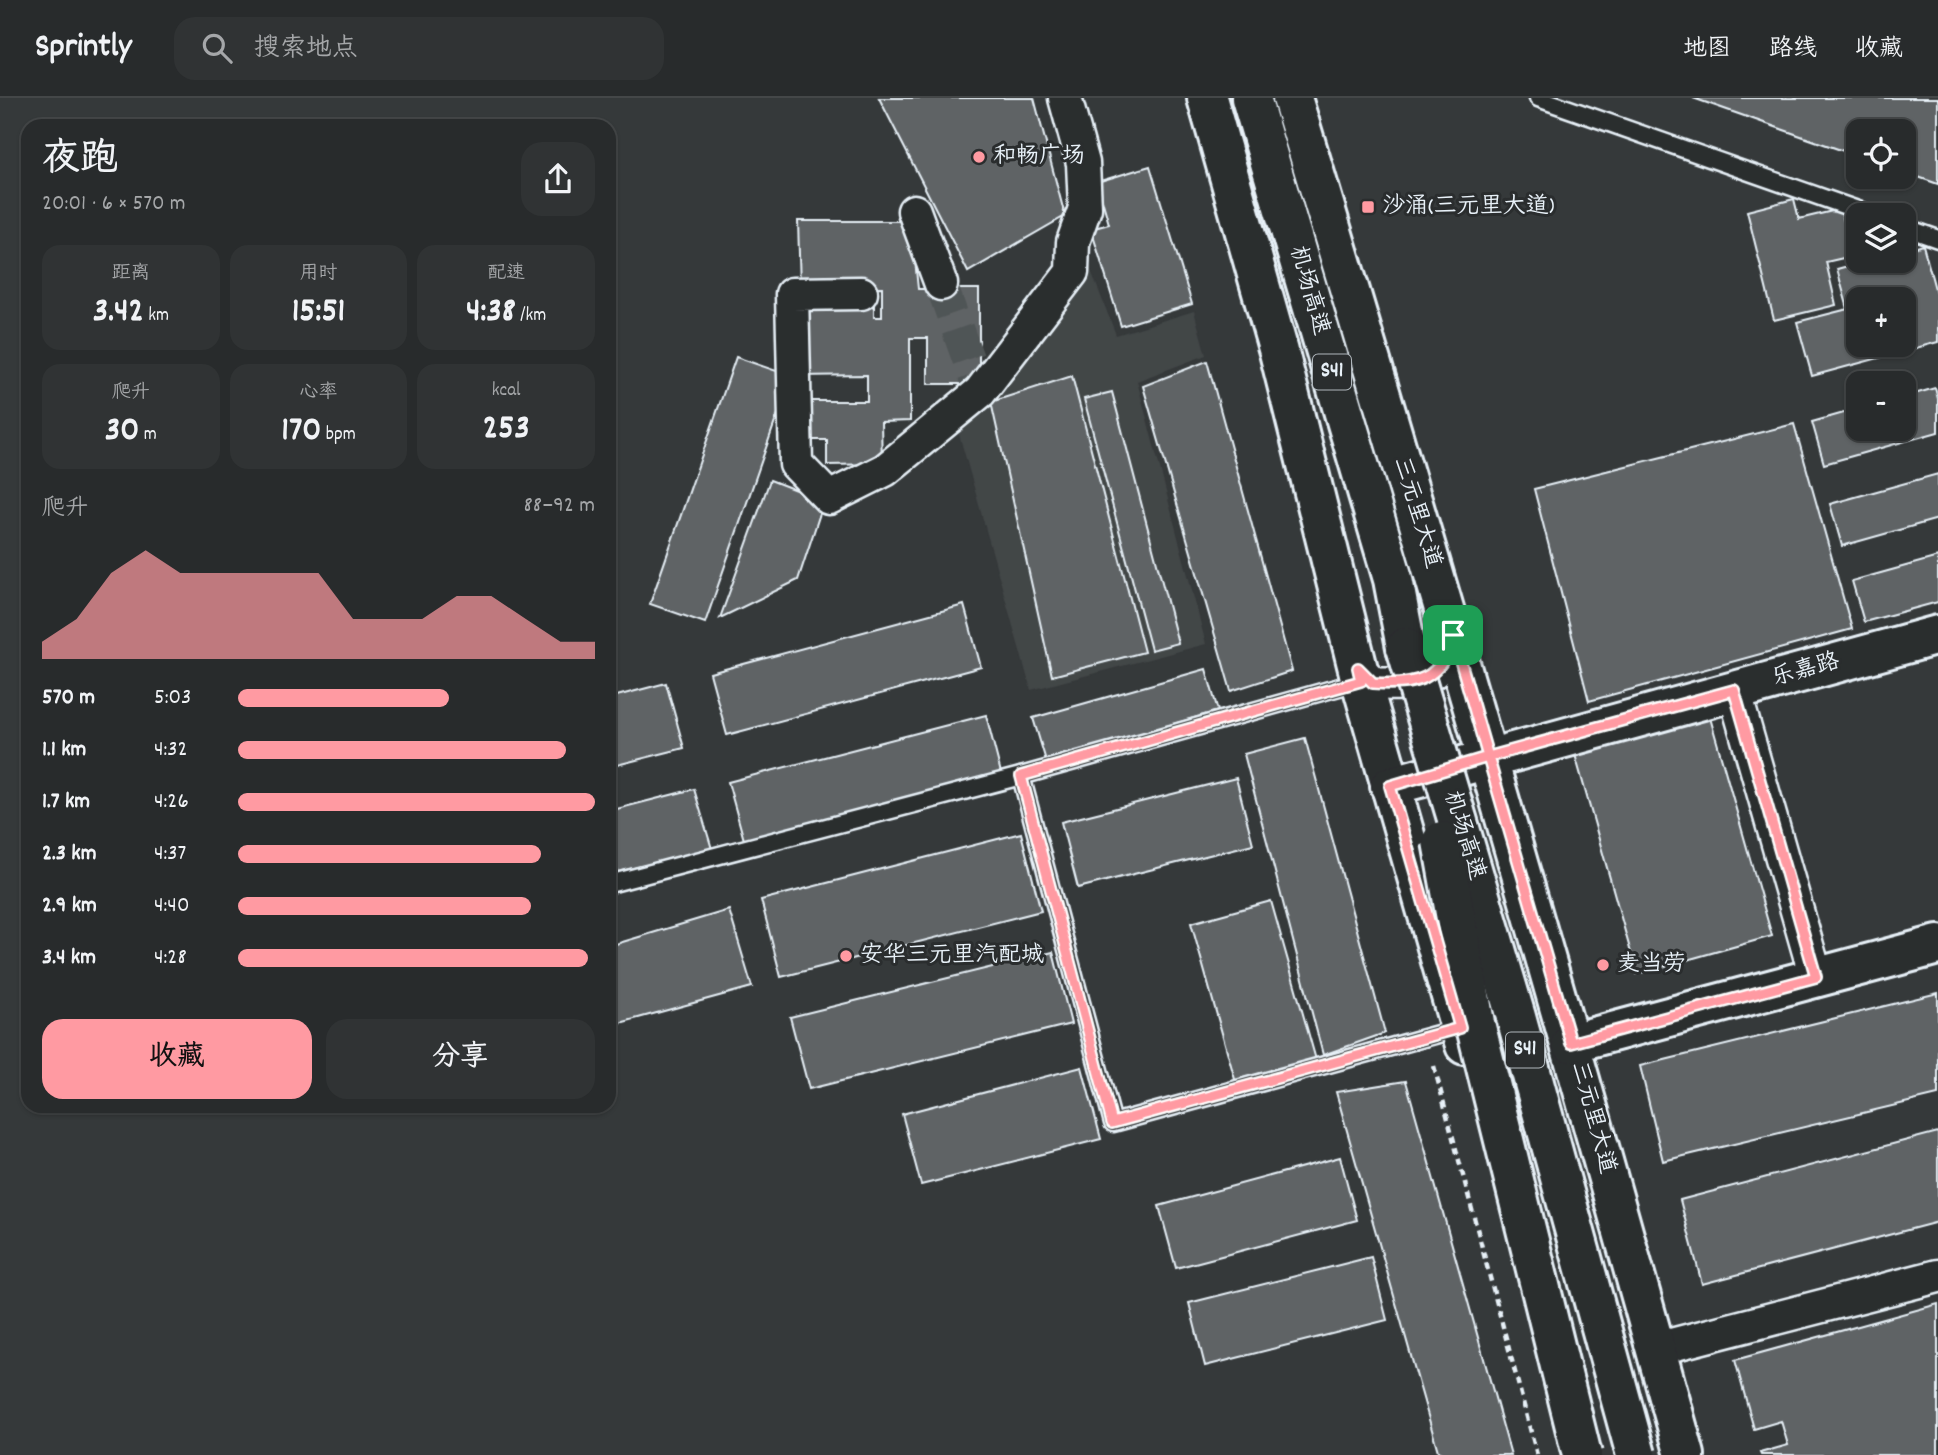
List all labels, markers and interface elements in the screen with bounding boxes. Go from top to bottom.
search box [174,17,664,80]
text: Sprintly [35,25,132,72]
icon: search [198,29,236,67]
text: 搜索地点 [254,31,358,68]
text: 地图 [1683,33,1731,67]
text: 路线 [1769,33,1817,67]
text: 收藏 [1855,33,1903,67]
map controls [1846,119,1916,441]
button: locate [1846,119,1916,189]
text: 夜跑 [42,134,118,189]
place label: 和畅广场 [993,141,1085,174]
button: share [521,142,595,216]
marker: 和畅广场 [971,149,987,165]
text: 20:01 · 6 × 570 m [42,188,186,221]
place label: 沙涌(三元里大道) [1382,191,1555,224]
marker: 沙涌(三元里大道) [1360,199,1376,215]
button: layers [1846,203,1916,273]
street label: 机场高速 [1279,242,1337,340]
text: 距离 [112,261,150,288]
text: 用时 [299,261,338,288]
text: 配速 [487,261,525,288]
button: + [1846,287,1916,357]
text: 3.42 [93,288,144,338]
text: 15:51 [292,288,345,338]
text: 4:38 [466,288,516,338]
text: km [144,303,169,330]
text: /km [516,303,546,330]
road number: S41 [1313,354,1351,390]
button: − [1846,371,1916,441]
text: kcal [492,378,521,405]
text: 爬升 [112,380,150,407]
text: 心率 [299,380,338,407]
text: 253 [483,405,530,455]
text: 30 [105,407,139,457]
text: 170 [281,407,321,457]
text: m [139,422,157,449]
text: bpm [321,422,356,449]
street label: 三元里大道 [1383,453,1449,573]
text: 88–92 m [523,490,595,523]
text: 爬升 [42,493,88,526]
pin [1423,605,1483,665]
icon: arrive [1434,616,1472,654]
street label: 乐嘉路 [1768,646,1844,696]
text: 570 m [42,682,95,715]
text: 5:03 [154,682,191,715]
text: 1.1 km [42,734,86,767]
text: 4:32 [154,734,188,767]
text: 1.7 km [42,786,90,819]
text: 4:26 [154,786,189,819]
street label: 机场高速 [1434,787,1492,885]
text: 2.3 km [42,838,97,871]
text: 4:37 [154,838,186,871]
text: 2.9 km [42,890,97,923]
text: 4:40 [154,890,189,923]
place label: 安华三元里汽配城 [860,940,1044,973]
text: 3.4 km [42,942,96,975]
text: 4:28 [154,942,187,975]
marker: 安华三元里汽配城 [838,948,854,964]
place label: 麦当劳 [1617,949,1686,982]
marker: 麦当劳 [1595,957,1611,973]
button: 收藏 [42,1019,312,1099]
button: 分享 [326,1019,595,1099]
road number: S41 [1506,1032,1544,1068]
street label: 三元里大道 [1561,1058,1623,1178]

